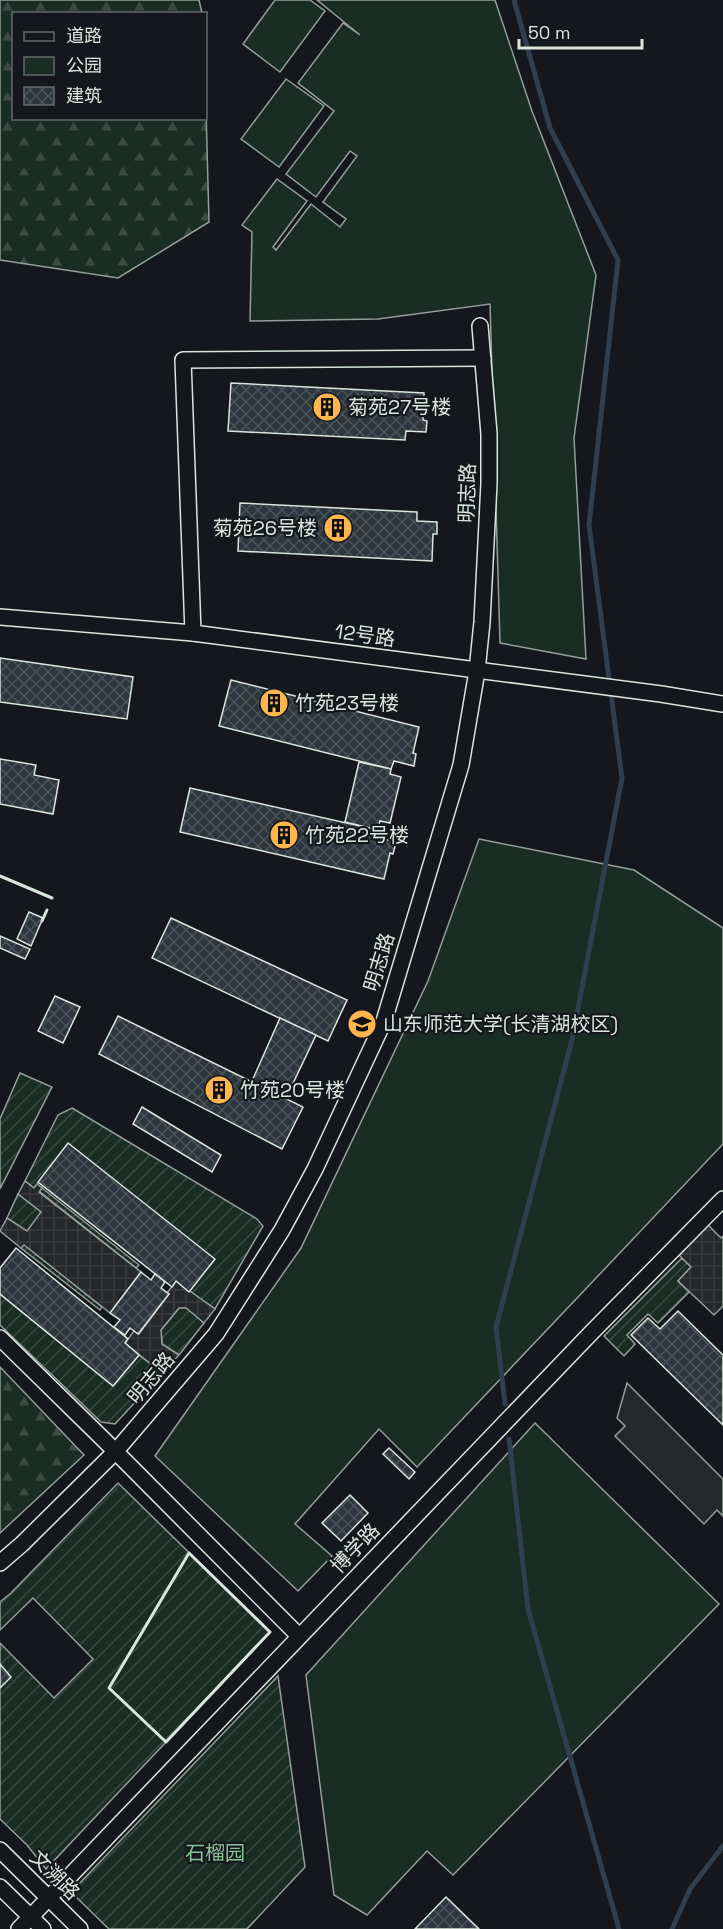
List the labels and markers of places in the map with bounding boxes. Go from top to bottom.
building icon: 菊苑27号楼 [311,391,343,423]
place label: 菊苑27号楼 [348,394,451,420]
building icon: 菊苑26号楼 [322,512,354,544]
place label: 菊苑26号楼 [213,515,317,541]
building icon: 竹苑23号楼 [258,687,290,719]
place label: 竹苑23号楼 [295,690,399,716]
building icon: 竹苑22号楼 [268,819,300,851]
place label: 竹苑22号楼 [305,822,409,848]
school or university icon: 山东师范大学(长清湖校区) [346,1008,378,1040]
place label: 山东师范大学(长清湖校区) [383,1011,618,1037]
building icon: 竹苑20号楼 [203,1074,235,1106]
place label: 竹苑20号楼 [240,1077,345,1103]

